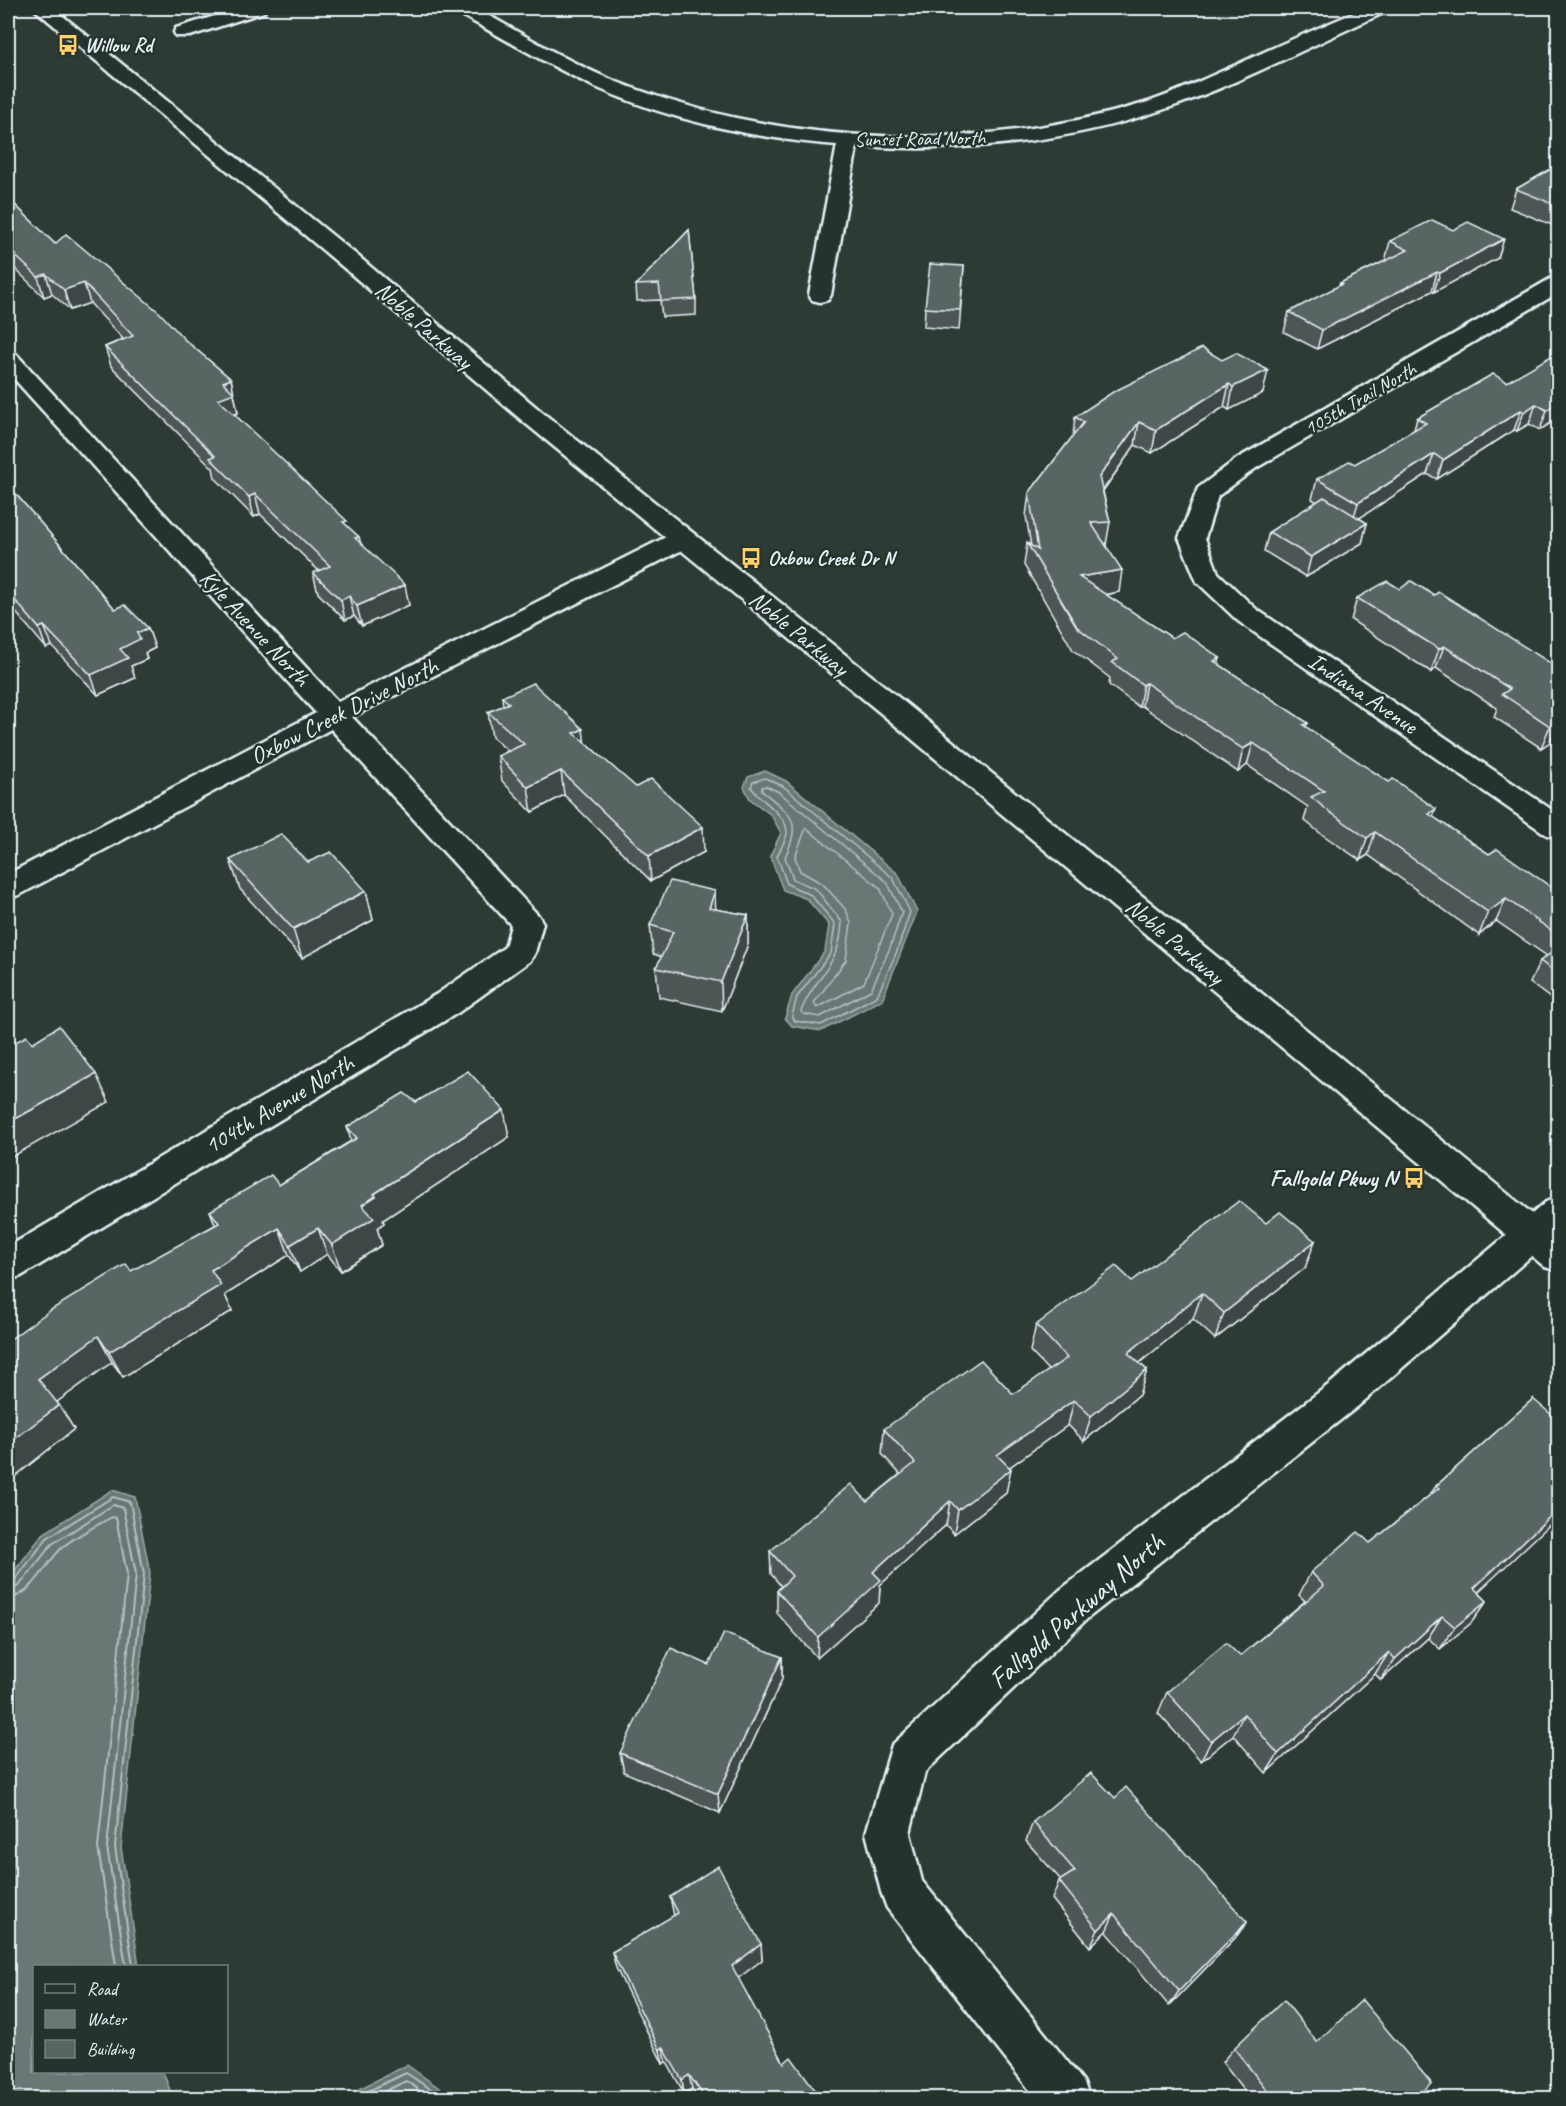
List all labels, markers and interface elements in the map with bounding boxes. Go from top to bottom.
bus stop icon: Willow Rd [56,33,80,57]
place label: Willow Rd [85,33,156,58]
street label: Sunset Road North [854,125,987,152]
street label: Noble Parkway [369,275,480,377]
street label: 105th Trail North [1300,355,1422,441]
bus stop icon: Oxbow Creek Dr N [739,546,763,570]
place label: Oxbow Creek Dr N [768,546,898,571]
street label: Kyle Avenue North [193,563,318,694]
street label: Noble Parkway [743,584,856,683]
street label: Indiana Avenue [1303,646,1425,742]
street label: Oxbow Creek Drive North [245,650,445,771]
street label: Noble Parkway [1120,891,1232,992]
street label: 104th Avenue North [199,1047,361,1160]
place label: Fallgold Pkwy N [1270,1163,1401,1193]
bus stop icon: Fallgold Pkwy N [1402,1166,1426,1190]
street label: Fallgold Parkway North [981,1524,1172,1696]
legend [33,1965,228,2073]
text: Road [87,1978,120,2000]
text: Water [87,2008,128,2030]
text: Building [87,2038,136,2060]

